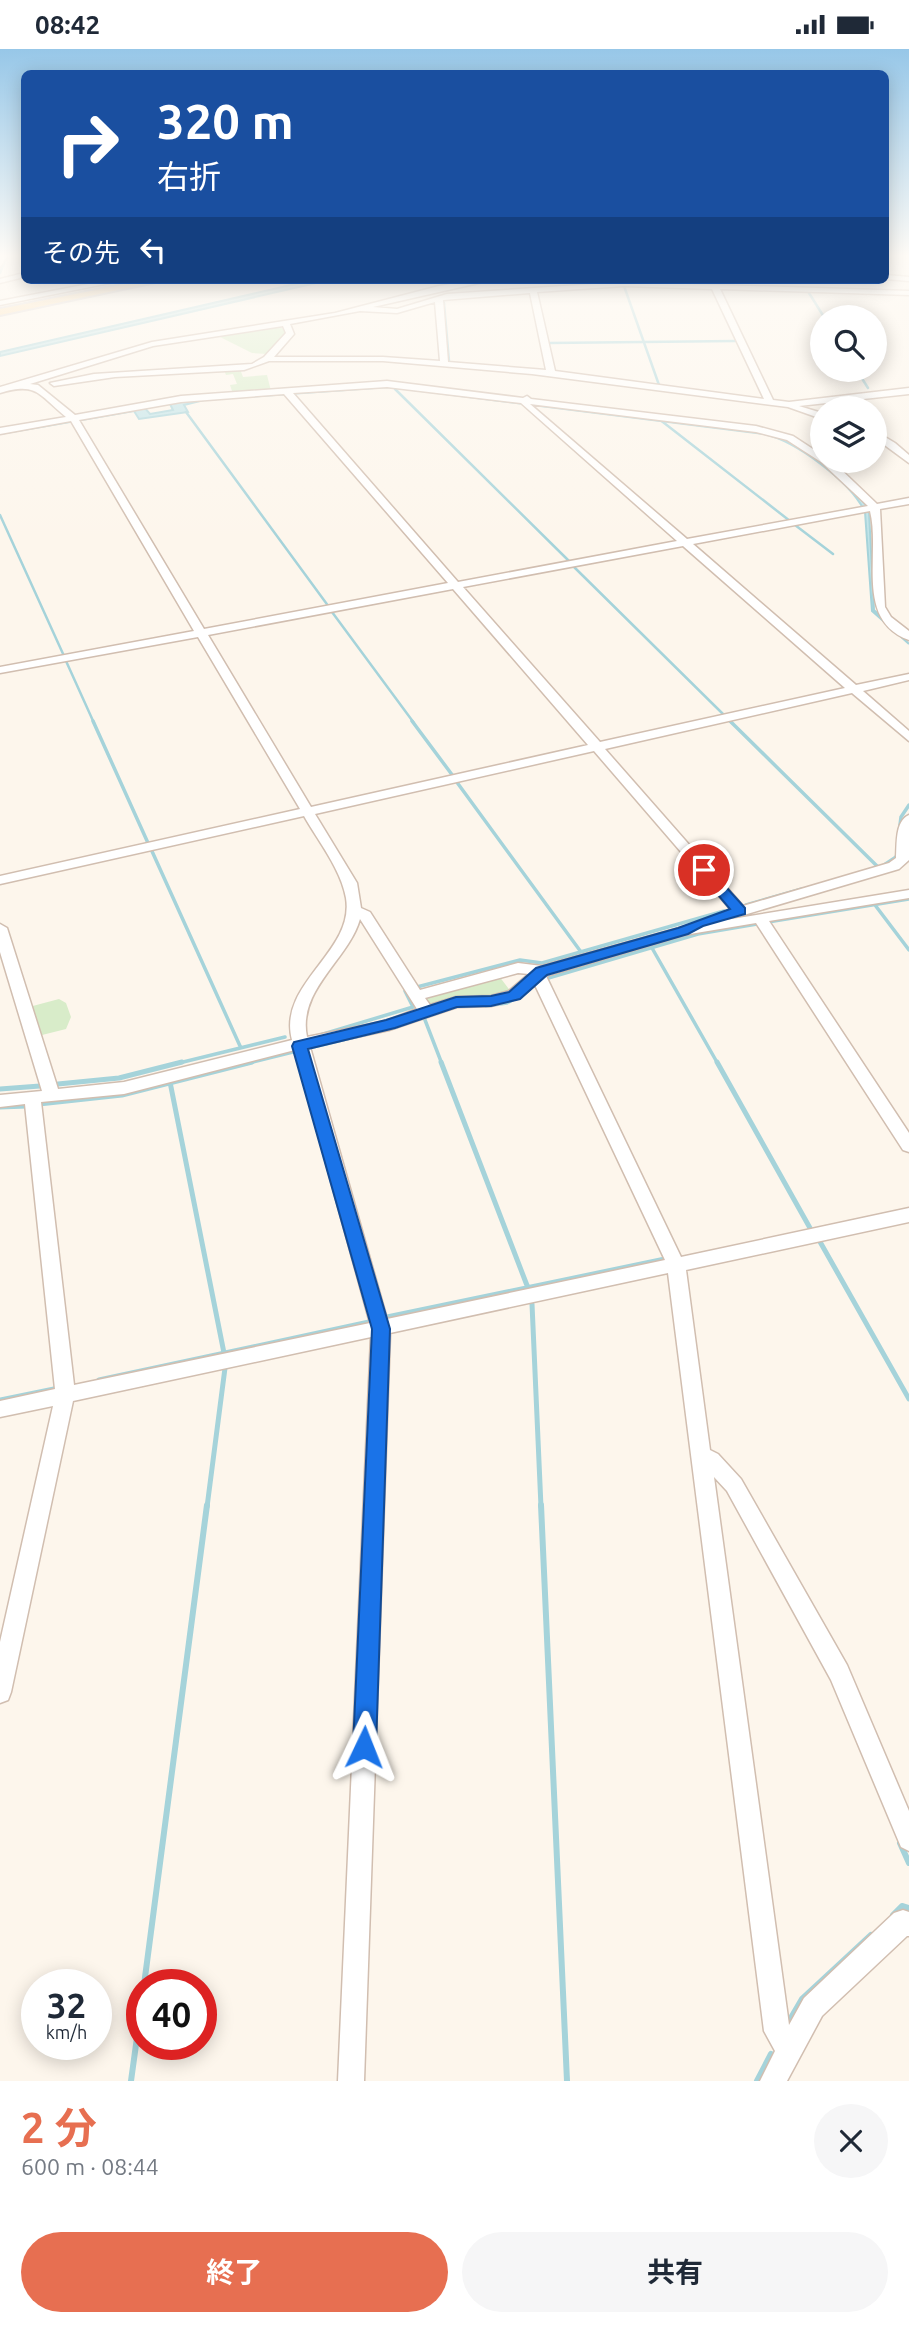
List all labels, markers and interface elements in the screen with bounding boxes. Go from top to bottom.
text: 08:42 [35,10,100,39]
text: 320 m [157,93,294,148]
icon: right [42,98,133,189]
text: 右折 [157,158,221,194]
icon: left [134,231,172,269]
text: その先 [42,238,120,267]
map controls [810,305,887,473]
button: search [810,305,887,382]
button: layers [810,396,887,473]
pin [674,840,734,900]
icon: arrive [685,851,723,889]
position arrow [327,1710,401,1784]
speed limit sign: 40 [126,1969,217,2060]
text: 32 [47,1985,86,2025]
text: km/h [46,2022,87,2042]
text: 2 分 [21,2104,97,2151]
button: close [814,2104,888,2178]
text: 600 m · 08:44 [21,2154,159,2179]
button: 終了 [21,2232,448,2312]
button: 共有 [462,2232,888,2312]

